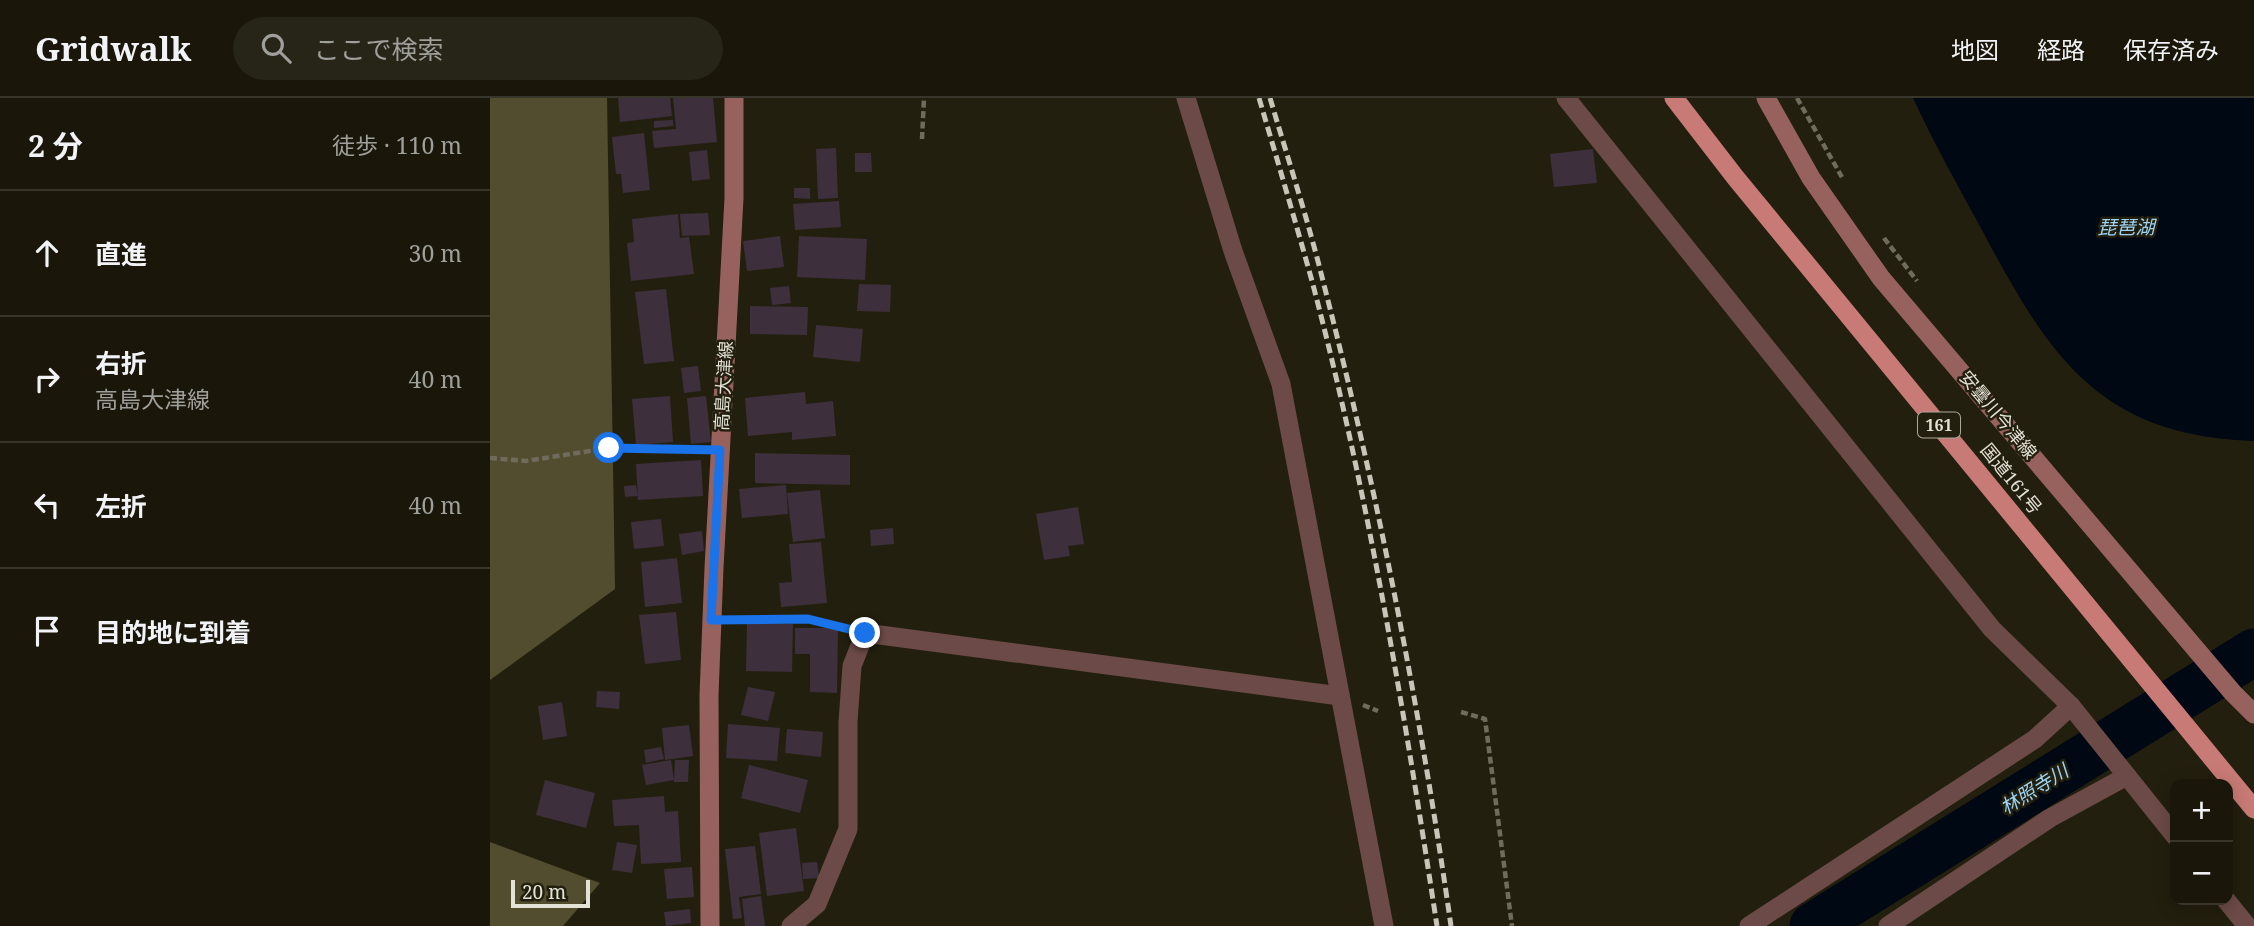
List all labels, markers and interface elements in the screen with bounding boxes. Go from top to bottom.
search box [233,17,723,80]
text: Gridwalk [35,26,191,71]
icon: search [257,29,295,67]
text: ここで検索 [313,31,443,67]
text: 地図 [1951,33,1999,66]
text: 経路 [2037,33,2085,66]
text: 保存済み [2123,33,2219,66]
text: 2 分 [28,125,83,166]
text: 徒歩 · 110 m [332,129,462,161]
water label: 琵琶湖 [2097,214,2157,240]
icon: ahead [28,234,66,272]
text: 直進 [95,236,147,272]
text: 30 m [409,237,462,269]
street label: 高島大津線 [709,340,737,432]
text: 右折 [95,345,147,381]
icon: right [28,360,66,398]
text: 40 m [409,363,462,395]
street label: 安曇川今津線 [1955,365,2043,463]
text: 高島大津線 [95,383,210,415]
road number: 161 [1918,412,1960,438]
route start [593,432,624,463]
street label: 国道161号 [1976,438,2048,519]
icon: left [28,486,66,524]
text: 左折 [95,488,147,524]
text: 40 m [409,489,462,521]
icon: arrive [28,612,66,650]
text: 目的地に到着 [95,614,251,650]
route end [849,617,880,648]
water label: 林照寺川 [1995,757,2075,820]
map controls [2170,779,2233,905]
button: + [2170,779,2233,842]
button: − [2170,842,2233,905]
scale bar [511,877,590,909]
text: 20 m [522,879,566,905]

